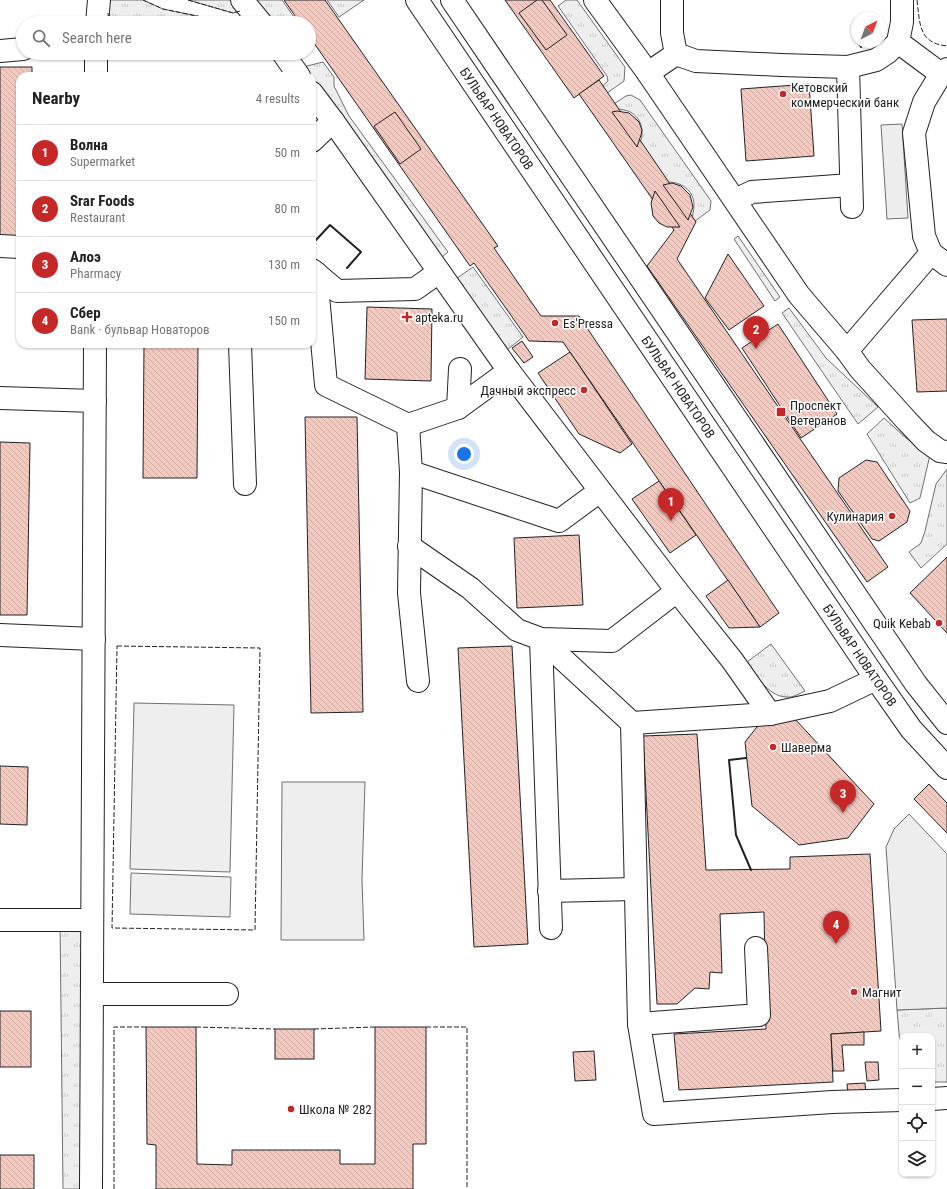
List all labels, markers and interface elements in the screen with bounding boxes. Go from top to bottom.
north arrow [851,12,887,48]
search box [16,16,316,60]
icon: search [30,27,52,49]
text: Search here [62,29,132,47]
street label: БУЛЬВАР НОВАТОРОВ [457,65,537,173]
place label: Кетовский коммерческий банк [791,80,900,110]
text: Nearby [32,88,80,108]
marker: Кетовский коммерческий банк [778,89,788,99]
text: 4 results [256,91,300,106]
text: Волна [70,136,108,154]
text: 1 [42,145,48,160]
text: 50 m [274,145,300,160]
text: Supermarket [70,154,135,169]
text: Srar Foods [70,192,135,210]
text: 2 [42,201,48,216]
text: 80 m [274,201,300,216]
text: Restaurant [70,210,125,225]
text: Алоэ [70,248,101,266]
text: 3 [42,257,48,272]
text: 130 m [268,257,300,272]
text: Pharmacy [70,266,121,281]
text: Сбер [70,304,101,322]
place label: apteka.ru [415,310,463,325]
marker: apteka.ru [402,312,412,322]
text: 4 [42,313,48,328]
text: 150 m [268,313,300,328]
place label: Es'Pressa [563,316,613,331]
pin: 2 [743,316,769,349]
marker: Es'Pressa [550,318,560,328]
text: Bank · бульвар Новаторов [70,322,210,337]
street label: БУЛЬВАР НОВАТОРОВ [638,333,718,441]
place label: Дачный экспресс [480,383,576,398]
marker: Дачный экспресс [579,385,589,395]
place label: Проспект Ветеранов [790,398,847,428]
marker: Проспект Ветеранов [775,406,787,418]
your location [454,444,474,464]
pin: 1 [658,488,684,521]
place label: Кулинария [826,509,884,524]
marker: Кулинария [887,511,897,521]
street label: БУЛЬВАР НОВАТОРОВ [820,602,900,709]
place label: Quik Kebab [873,616,931,631]
marker: Quik Kebab [934,618,944,628]
place label: Шаверма [781,740,832,755]
marker: Шаверма [768,742,778,752]
pin: 3 [830,780,856,813]
pin: 4 [823,911,849,944]
place label: Магнит [862,985,902,1000]
marker: Магнит [849,987,859,997]
map controls [899,1033,935,1177]
button: + [899,1033,935,1069]
button: − [899,1069,935,1105]
place label: Школа № 282 [299,1102,372,1117]
marker: Школа № 282 [286,1104,296,1114]
button: locate [899,1105,935,1141]
button: layers [899,1141,935,1177]

